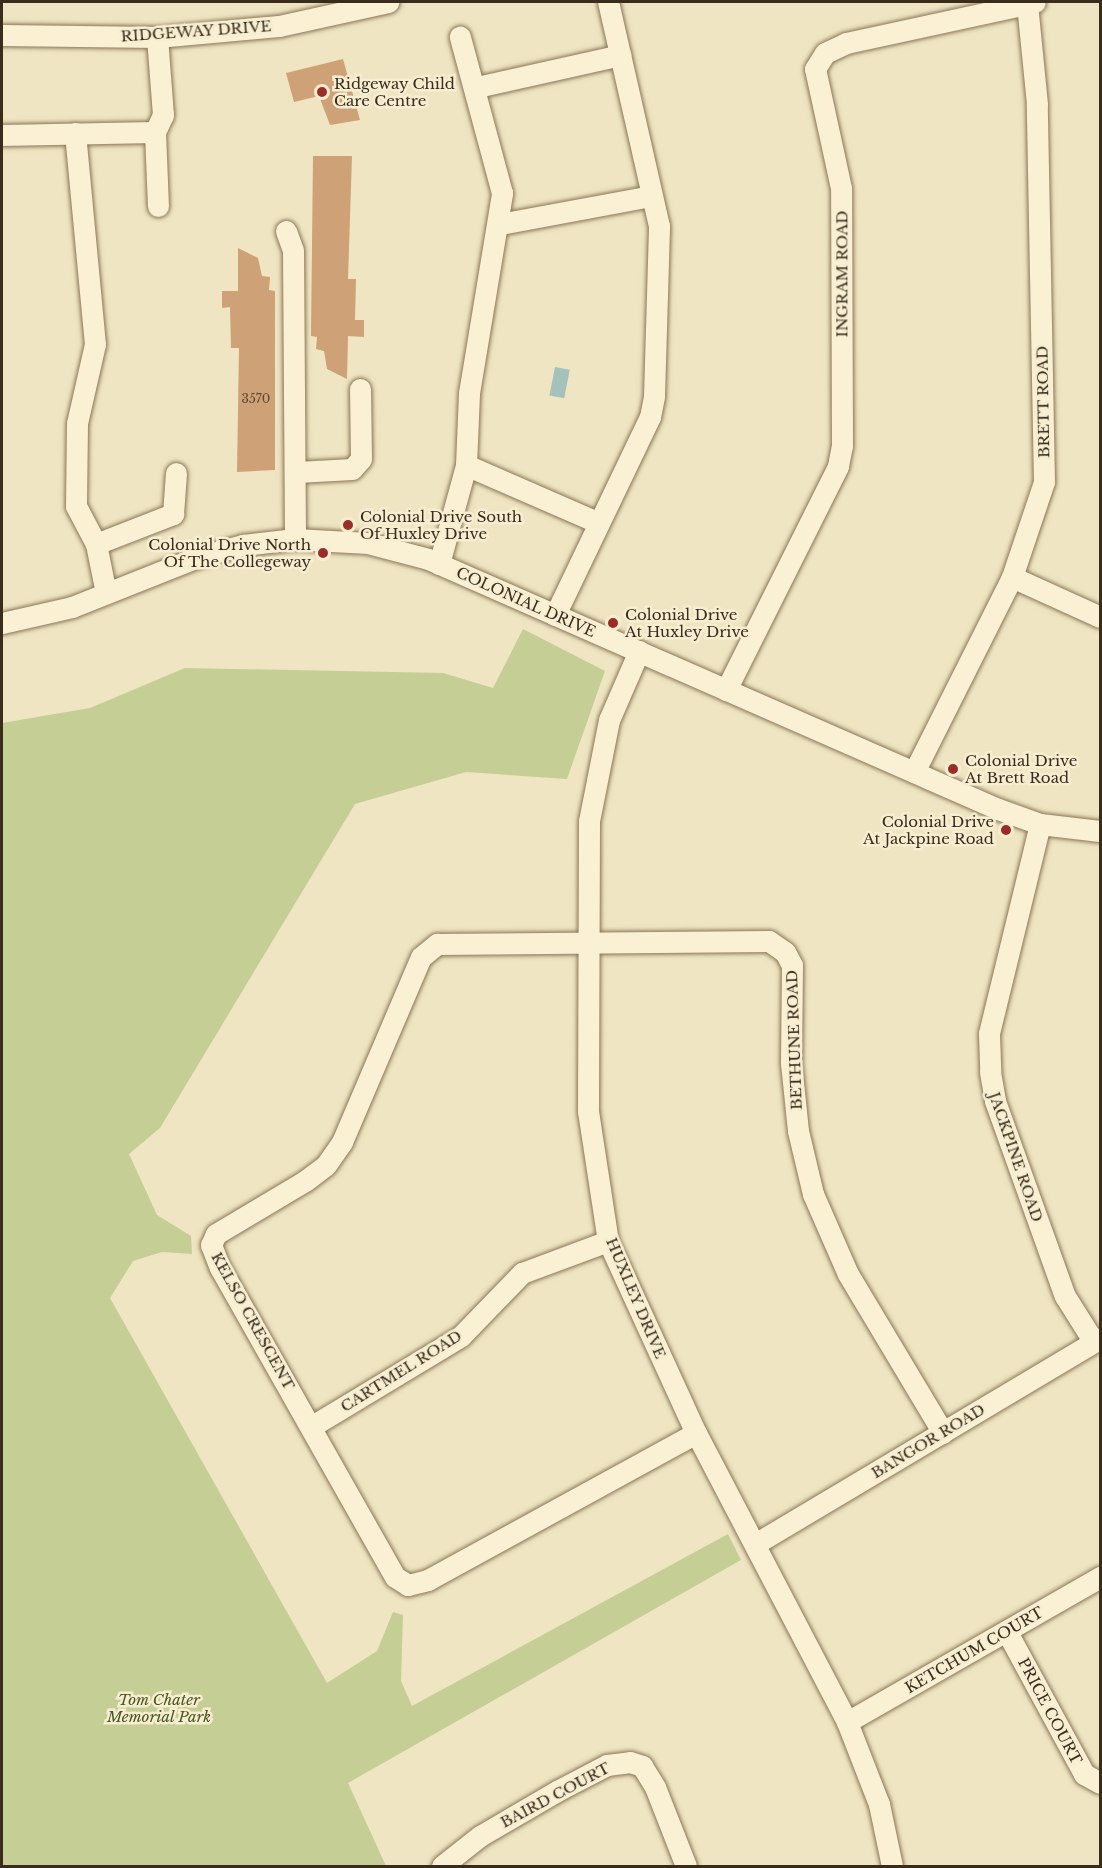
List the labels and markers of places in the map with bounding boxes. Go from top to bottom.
place label: Ridgeway Child Care Centre [334,74,455,109]
marker: Ridgeway Child Care Centre [315,85,329,99]
place label: Colonial Drive South Of Huxley Drive [360,507,522,542]
marker: Colonial Drive South Of Huxley Drive [341,518,355,532]
place label: Colonial Drive North Of The Collegeway [148,535,311,570]
marker: Colonial Drive North Of The Collegeway [316,546,330,560]
place label: Colonial Drive At Huxley Drive [625,605,749,640]
marker: Colonial Drive At Huxley Drive [606,616,620,630]
place label: Colonial Drive At Brett Road [965,751,1077,786]
marker: Colonial Drive At Brett Road [946,762,960,776]
place label: Colonial Drive At Jackpine Road [863,812,994,847]
marker: Colonial Drive At Jackpine Road [999,823,1013,837]

